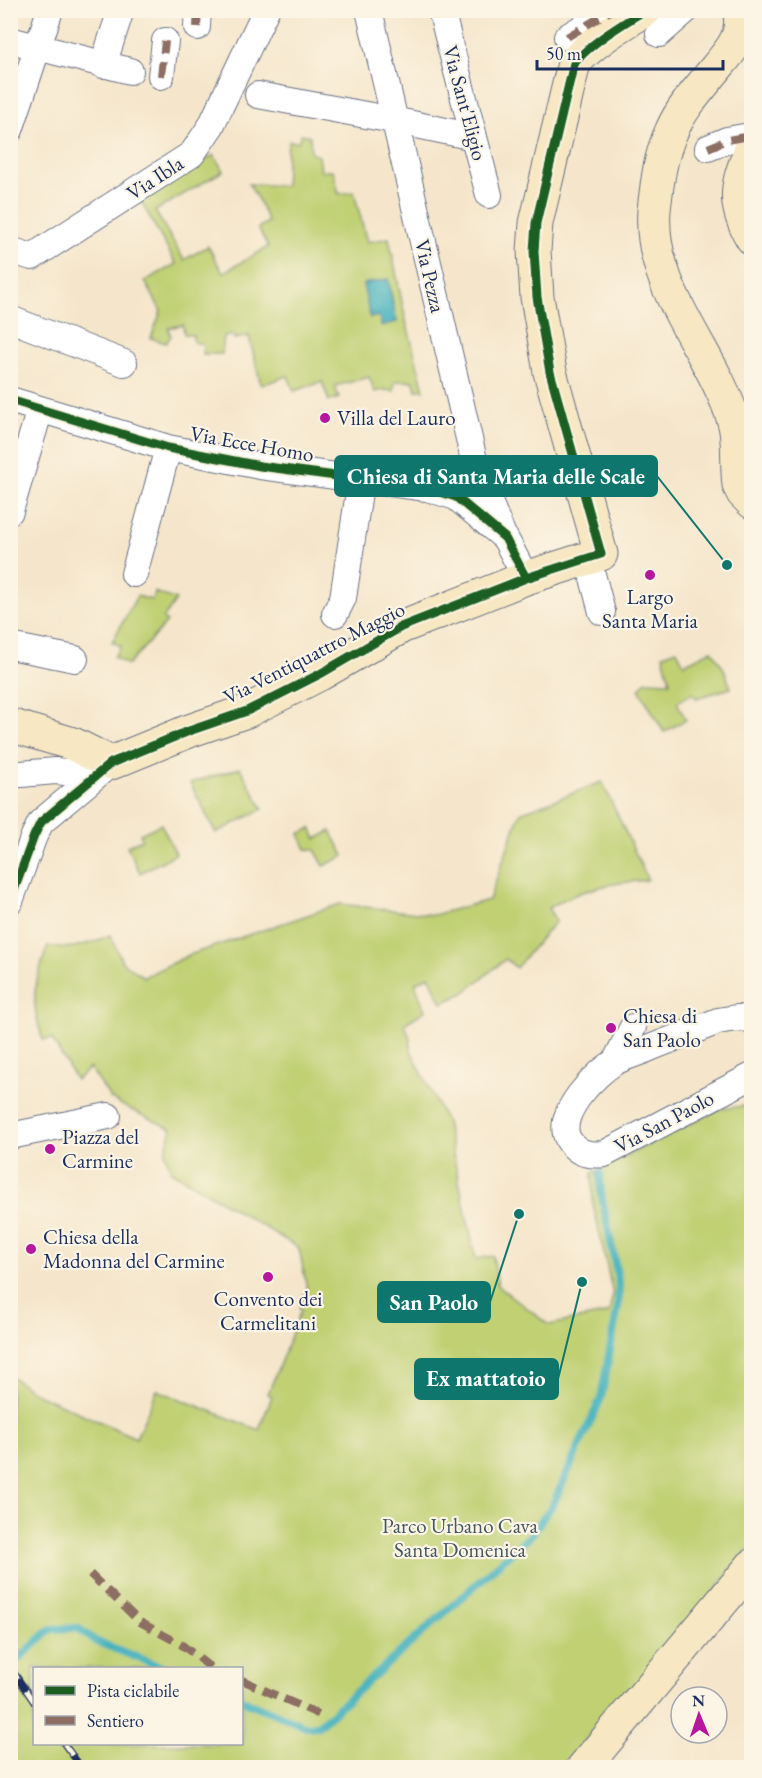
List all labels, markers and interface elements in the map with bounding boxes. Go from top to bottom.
scale bar [537,33,723,71]
street label: Via Sant'Eligio [437,42,494,163]
text: 50 m [546,42,581,65]
street label: Via Ibla [121,149,189,206]
street label: Via Pezza [409,237,452,316]
place label: Villa del Lauro [337,404,456,431]
marker: Villa del Lauro [318,411,332,425]
street label: Via Ecce Homo [188,419,316,468]
callout: Chiesa di Santa Maria delle Scale [335,456,657,496]
text: Chiesa di Santa Maria delle Scale [347,462,645,491]
marker: Largo Santa Maria [643,568,657,582]
place label: Largo Santa Maria [602,583,699,634]
street label: Via Ventiquattro Maggio [218,595,409,710]
place label: Chiesa di San Paolo [623,1002,701,1053]
marker: Chiesa di San Paolo [604,1021,618,1035]
street label: Via San Paolo [609,1084,718,1159]
place label: Piazza del Carmine [62,1123,139,1174]
marker: Piazza del Carmine [43,1142,57,1156]
place label: Chiesa della Madonna del Carmine [43,1223,225,1274]
marker: Chiesa della Madonna del Carmine [24,1242,38,1256]
marker: Convento dei Carmelitani [261,1270,275,1284]
callout: San Paolo [378,1282,490,1322]
place label: Convento dei Carmelitani [214,1285,322,1336]
text: San Paolo [390,1288,478,1317]
callout: Ex mattatoio [415,1359,558,1399]
text: Ex mattatoio [426,1364,546,1393]
park label: Parco Urbano Cava Santa Domenica [382,1512,538,1563]
legend [33,1667,243,1745]
text: Pista ciclabile [87,1679,179,1702]
north arrow [669,1685,729,1745]
text: N [692,1690,705,1711]
text: Sentiero [87,1709,144,1732]

